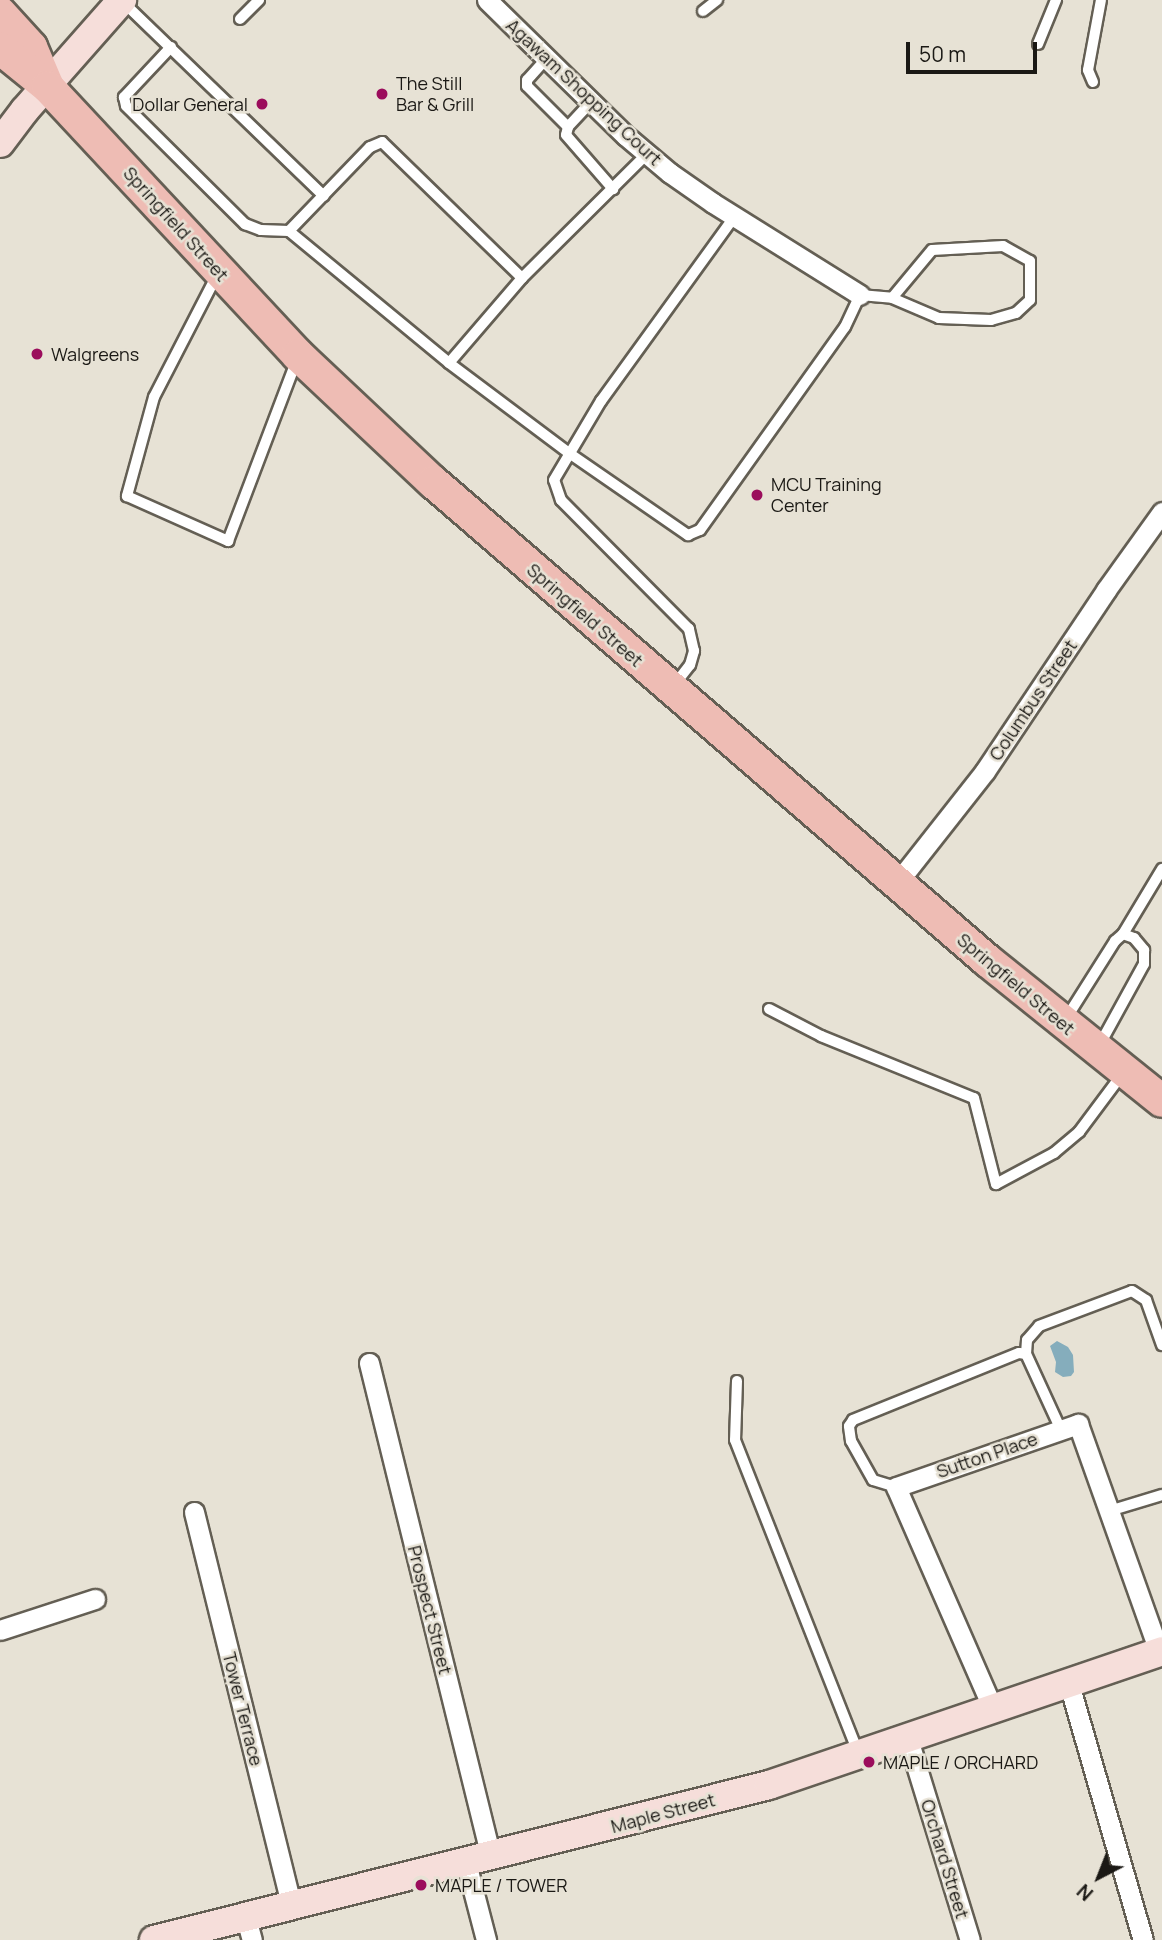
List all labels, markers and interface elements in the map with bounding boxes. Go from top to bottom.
street label: Agawam Shopping Court [502,14,666,170]
scale bar [910,28,1041,72]
text: 50 m [919,40,966,68]
place label: The Still Bar & Grill [396,73,474,116]
marker: The Still Bar & Grill [374,86,390,102]
place label: Dollar General [132,93,248,115]
marker: Dollar General [254,96,270,112]
street label: Springfield Street [119,162,233,286]
place label: Walgreens [51,343,139,365]
marker: Walgreens [29,346,45,362]
place label: MCU Training Center [771,474,882,516]
marker: MCU Training Center [749,487,765,503]
street label: Springfield Street [523,559,647,671]
street label: Columbus Street [985,636,1081,764]
street label: Springfield Street [953,929,1079,1039]
street label: Sutton Place [934,1428,1040,1482]
street label: Prospect Street [404,1543,456,1677]
street label: Tower Terrace [218,1650,268,1768]
place label: MAPLE / ORCHARD [883,1751,1038,1773]
marker: MAPLE / ORCHARD [861,1754,877,1770]
street label: Maple Street [609,1789,717,1837]
street label: Orchard Street [917,1797,973,1921]
north arrow [1064,1842,1134,1912]
place label: MAPLE / TOWER [435,1874,568,1896]
marker: MAPLE / TOWER [413,1877,429,1893]
text: N [1071,1878,1099,1907]

